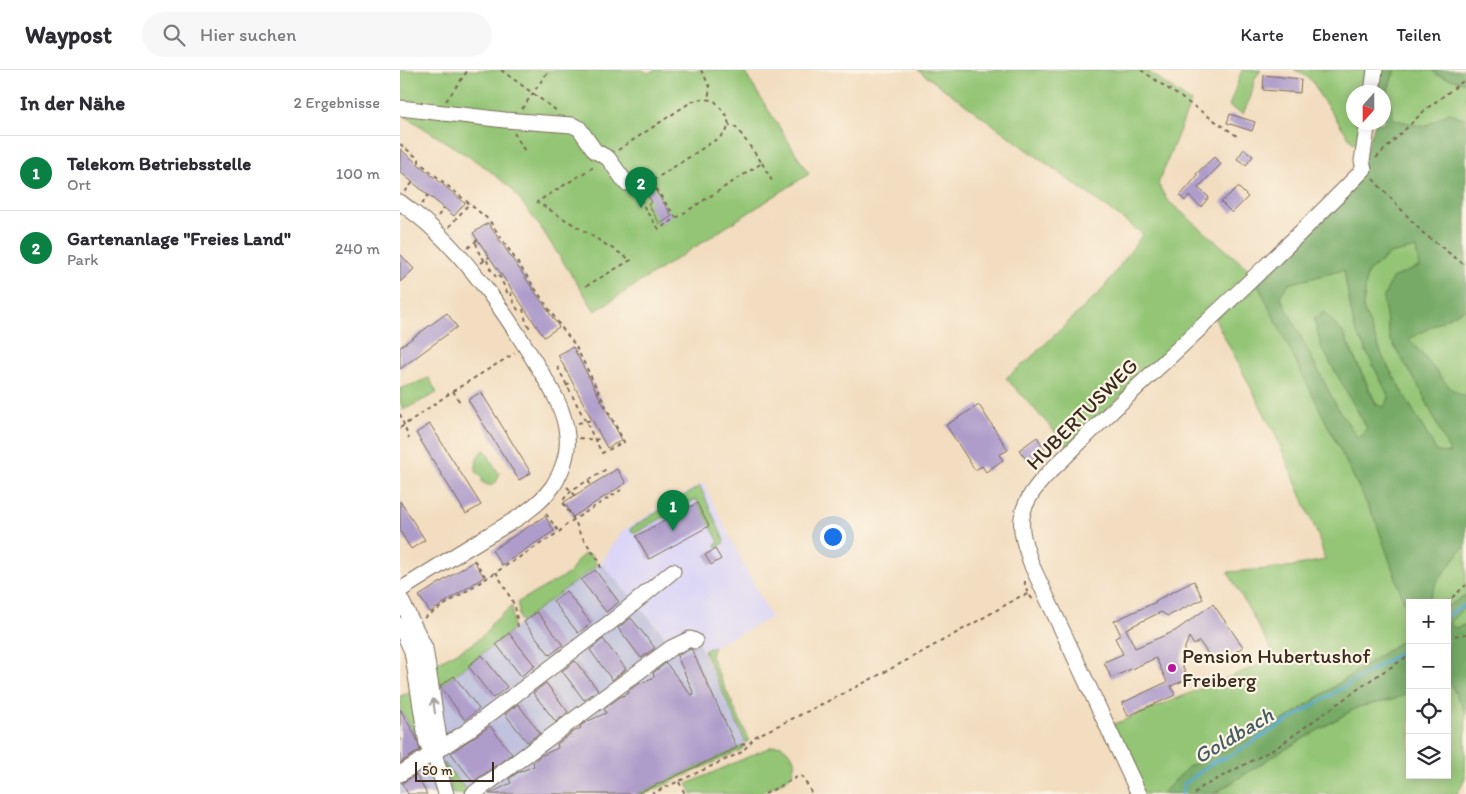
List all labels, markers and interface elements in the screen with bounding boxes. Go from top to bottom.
search box [142,12,492,57]
text: Waypost [25,20,112,49]
icon: search [160,21,188,49]
text: Hier suchen [200,23,296,46]
text: Karte [1241,24,1284,46]
text: Ebenen [1312,24,1368,46]
text: Teilen [1396,24,1441,46]
north arrow [1346,85,1391,130]
text: In der Nähe [20,90,125,115]
text: 2 Ergebnisse [294,93,380,112]
text: Telekom Betriebsstelle [67,152,251,175]
text: 1 [32,164,40,183]
text: 100 m [336,164,380,183]
pin: 2 [625,167,657,208]
text: Ort [67,175,91,194]
text: Gartenanlage "Freies Land" [67,227,291,250]
text: 2 [32,239,40,258]
text: 240 m [335,239,380,258]
text: Park [67,250,98,269]
street label: HUBERTUSWEG [1020,352,1143,475]
pin: 1 [657,490,689,531]
your location [820,524,846,550]
map controls [1406,599,1451,779]
button: + [1406,599,1451,644]
place label: Pension Hubertushof Freiberg [1182,643,1371,692]
button: − [1406,644,1451,689]
marker: Pension Hubertushof Freiberg [1166,662,1178,674]
button: locate [1406,689,1451,734]
one-way arrow [429,699,439,715]
water label: Goldbach [1188,701,1279,770]
button: layers [1406,734,1451,779]
scale bar [415,759,494,782]
text: 50 m [422,762,453,779]

